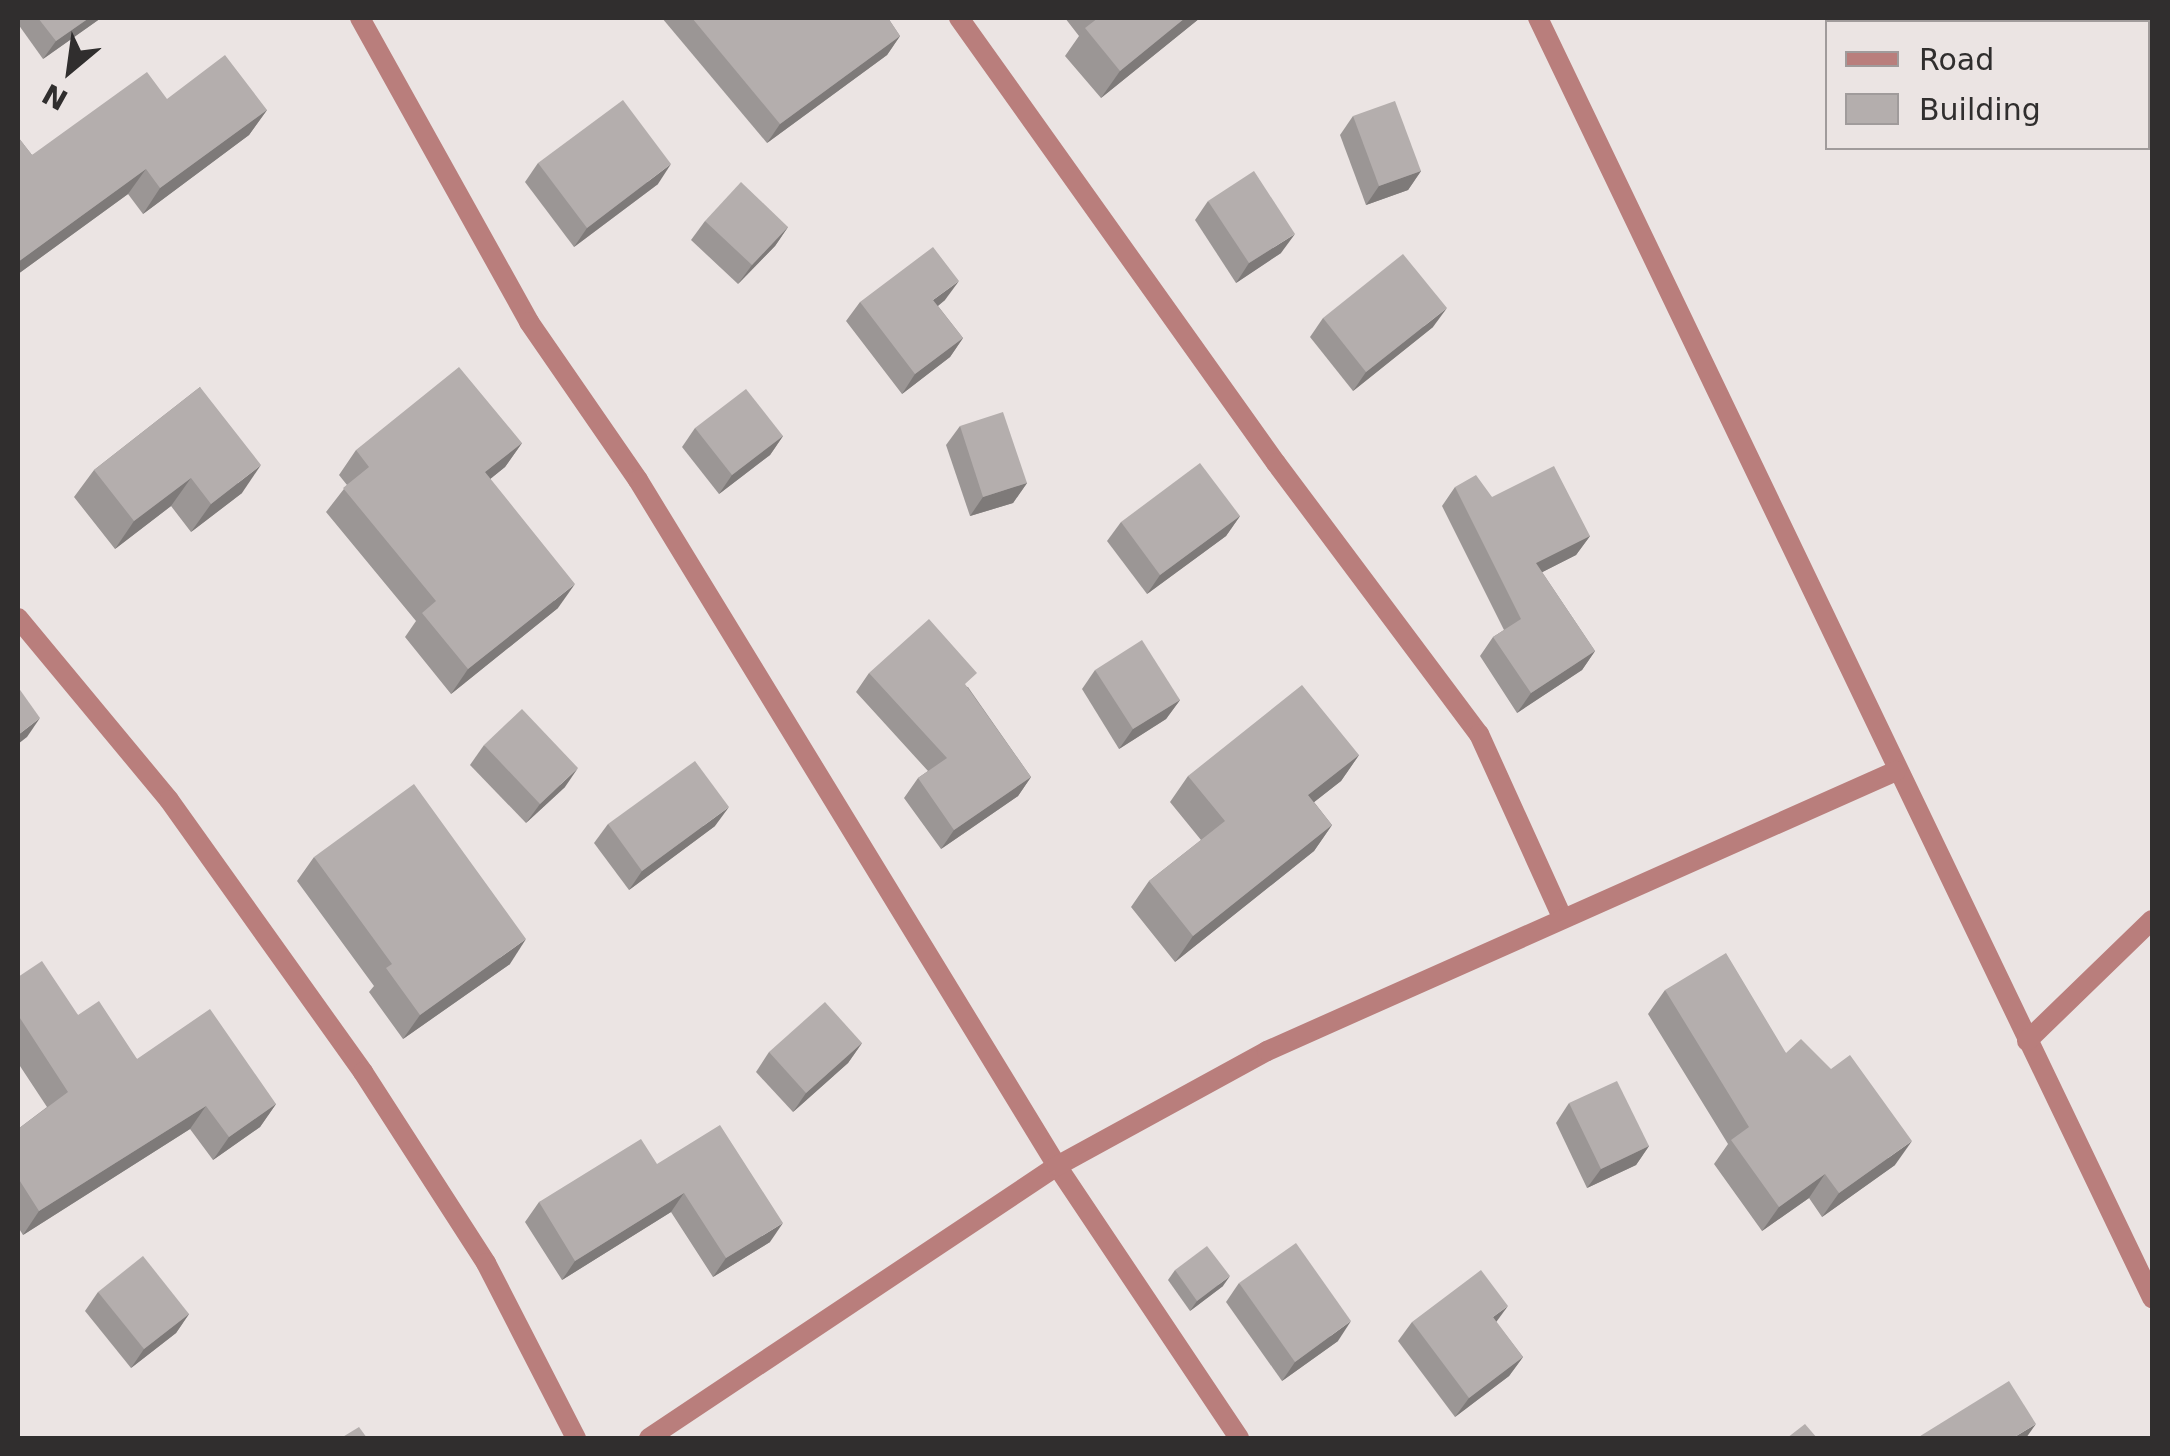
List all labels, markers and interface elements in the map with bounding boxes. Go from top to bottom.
north arrow [20,20,120,120]
legend [1825,20,2150,150]
text: Road [1919,42,1994,77]
text: N [37,77,73,117]
text: Building [1919,92,2041,127]

